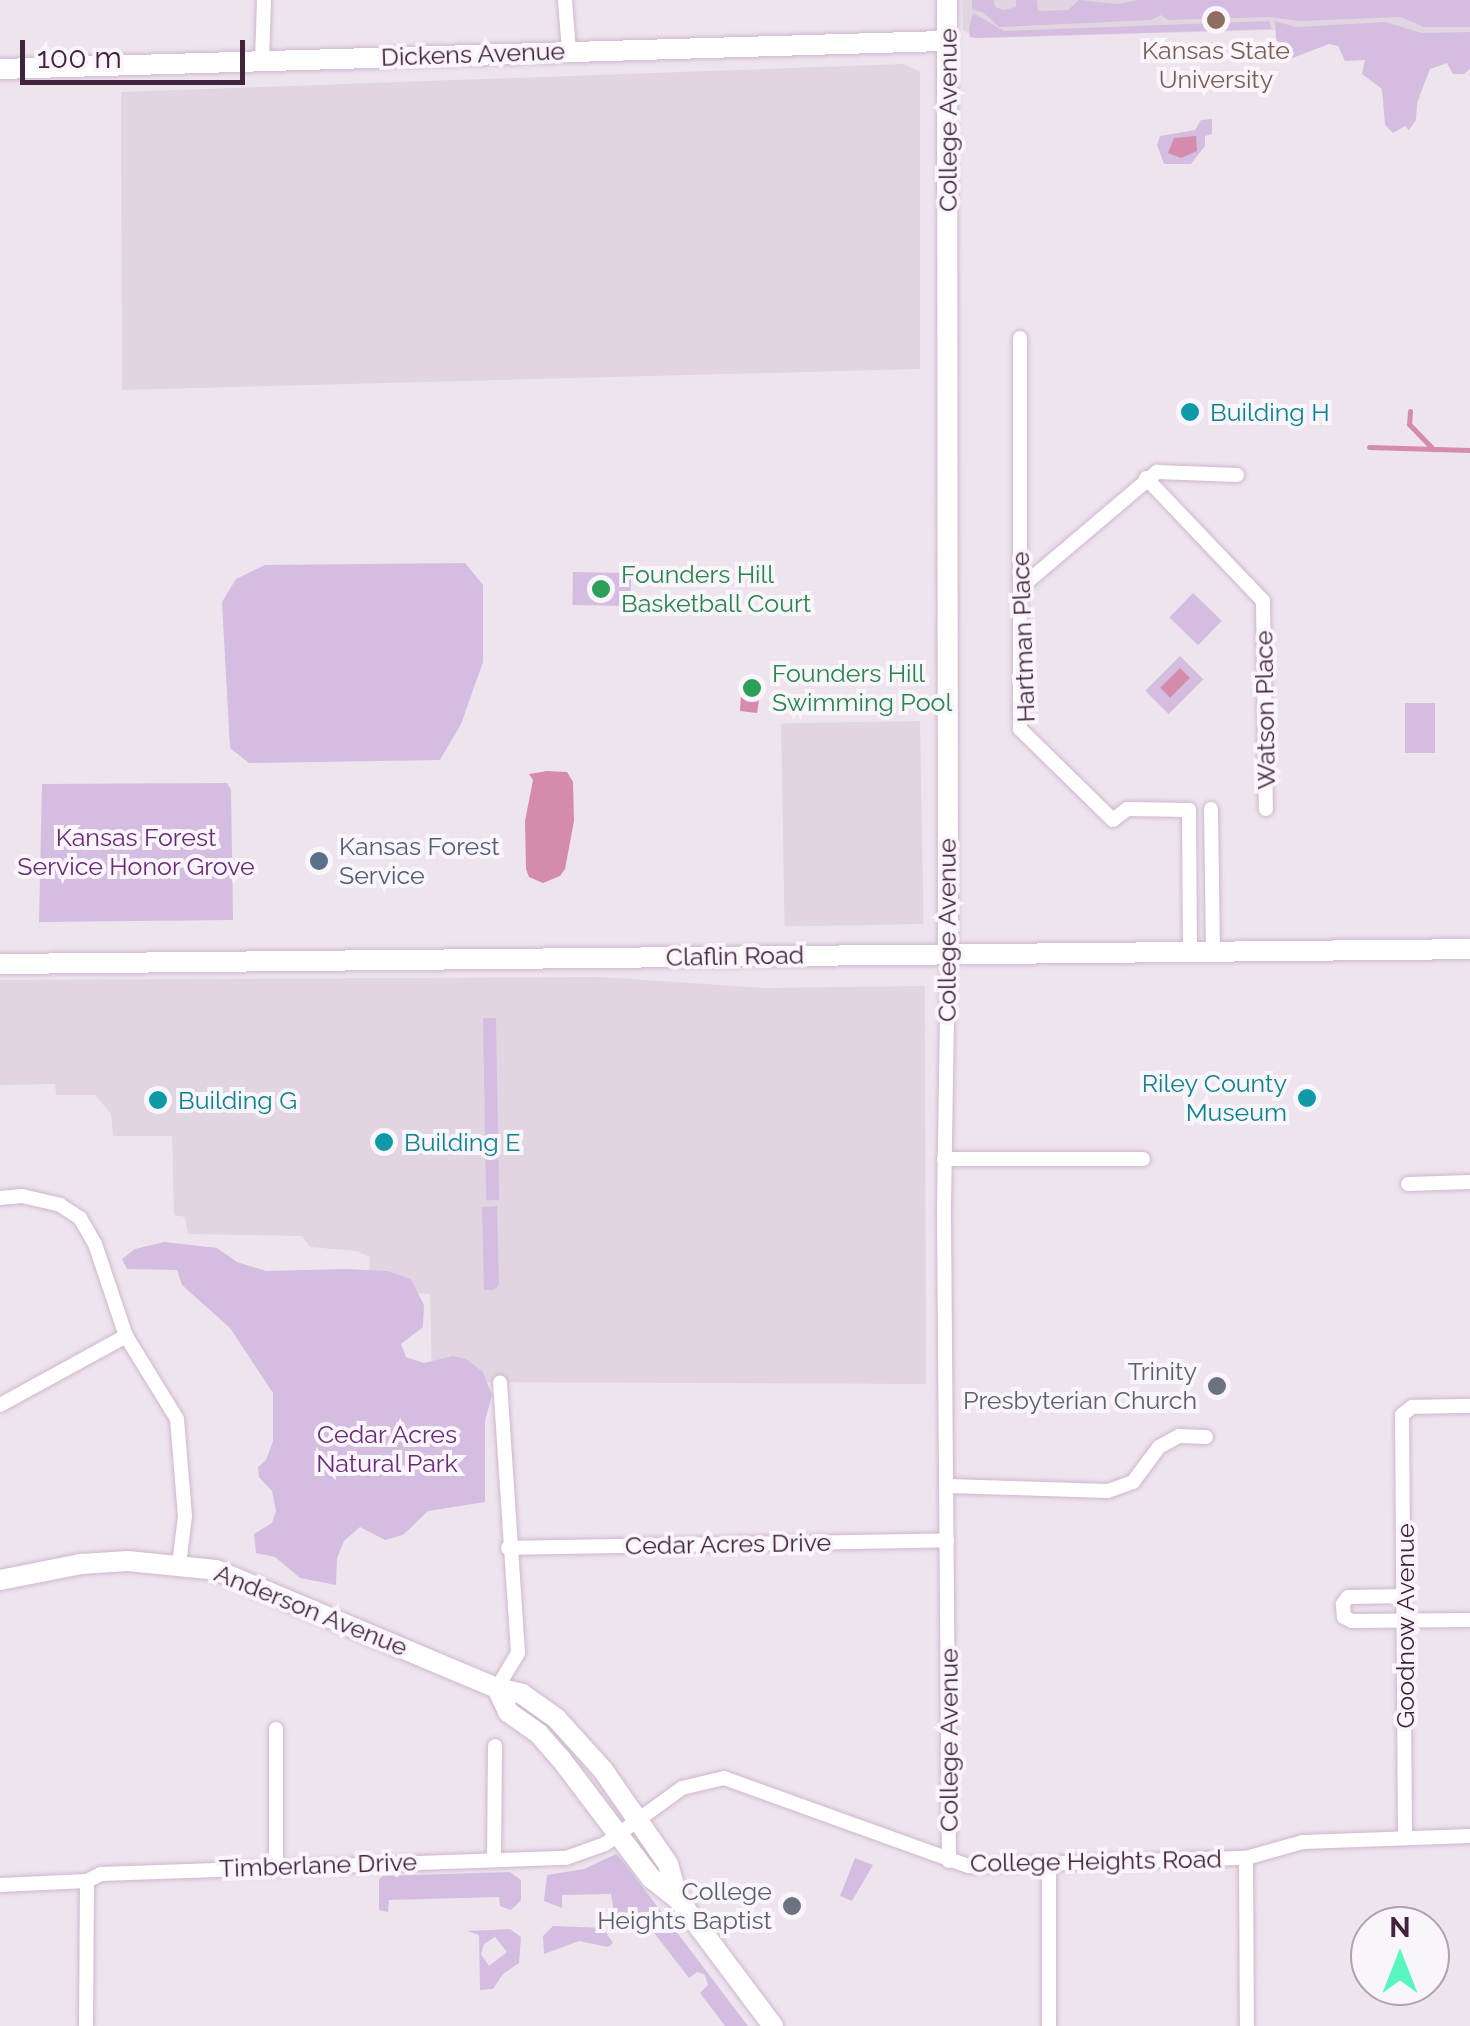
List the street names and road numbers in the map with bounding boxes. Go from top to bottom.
street label: College Avenue [933,28,963,212]
street label: Dickens Avenue [380,36,566,72]
street label: Hartman Place [1005,551,1041,723]
street label: Watson Place [1249,630,1281,790]
street label: College Avenue [932,838,962,1022]
street label: Claflin Road [666,940,804,972]
street label: Goodnow Avenue [1390,1523,1420,1729]
street label: Cedar Acres Drive [624,1527,832,1561]
street label: Anderson Avenue [210,1557,412,1663]
street label: College Avenue [934,1648,964,1832]
street label: College Heights Road [970,1844,1222,1878]
street label: Timberlane Drive [218,1847,418,1883]

